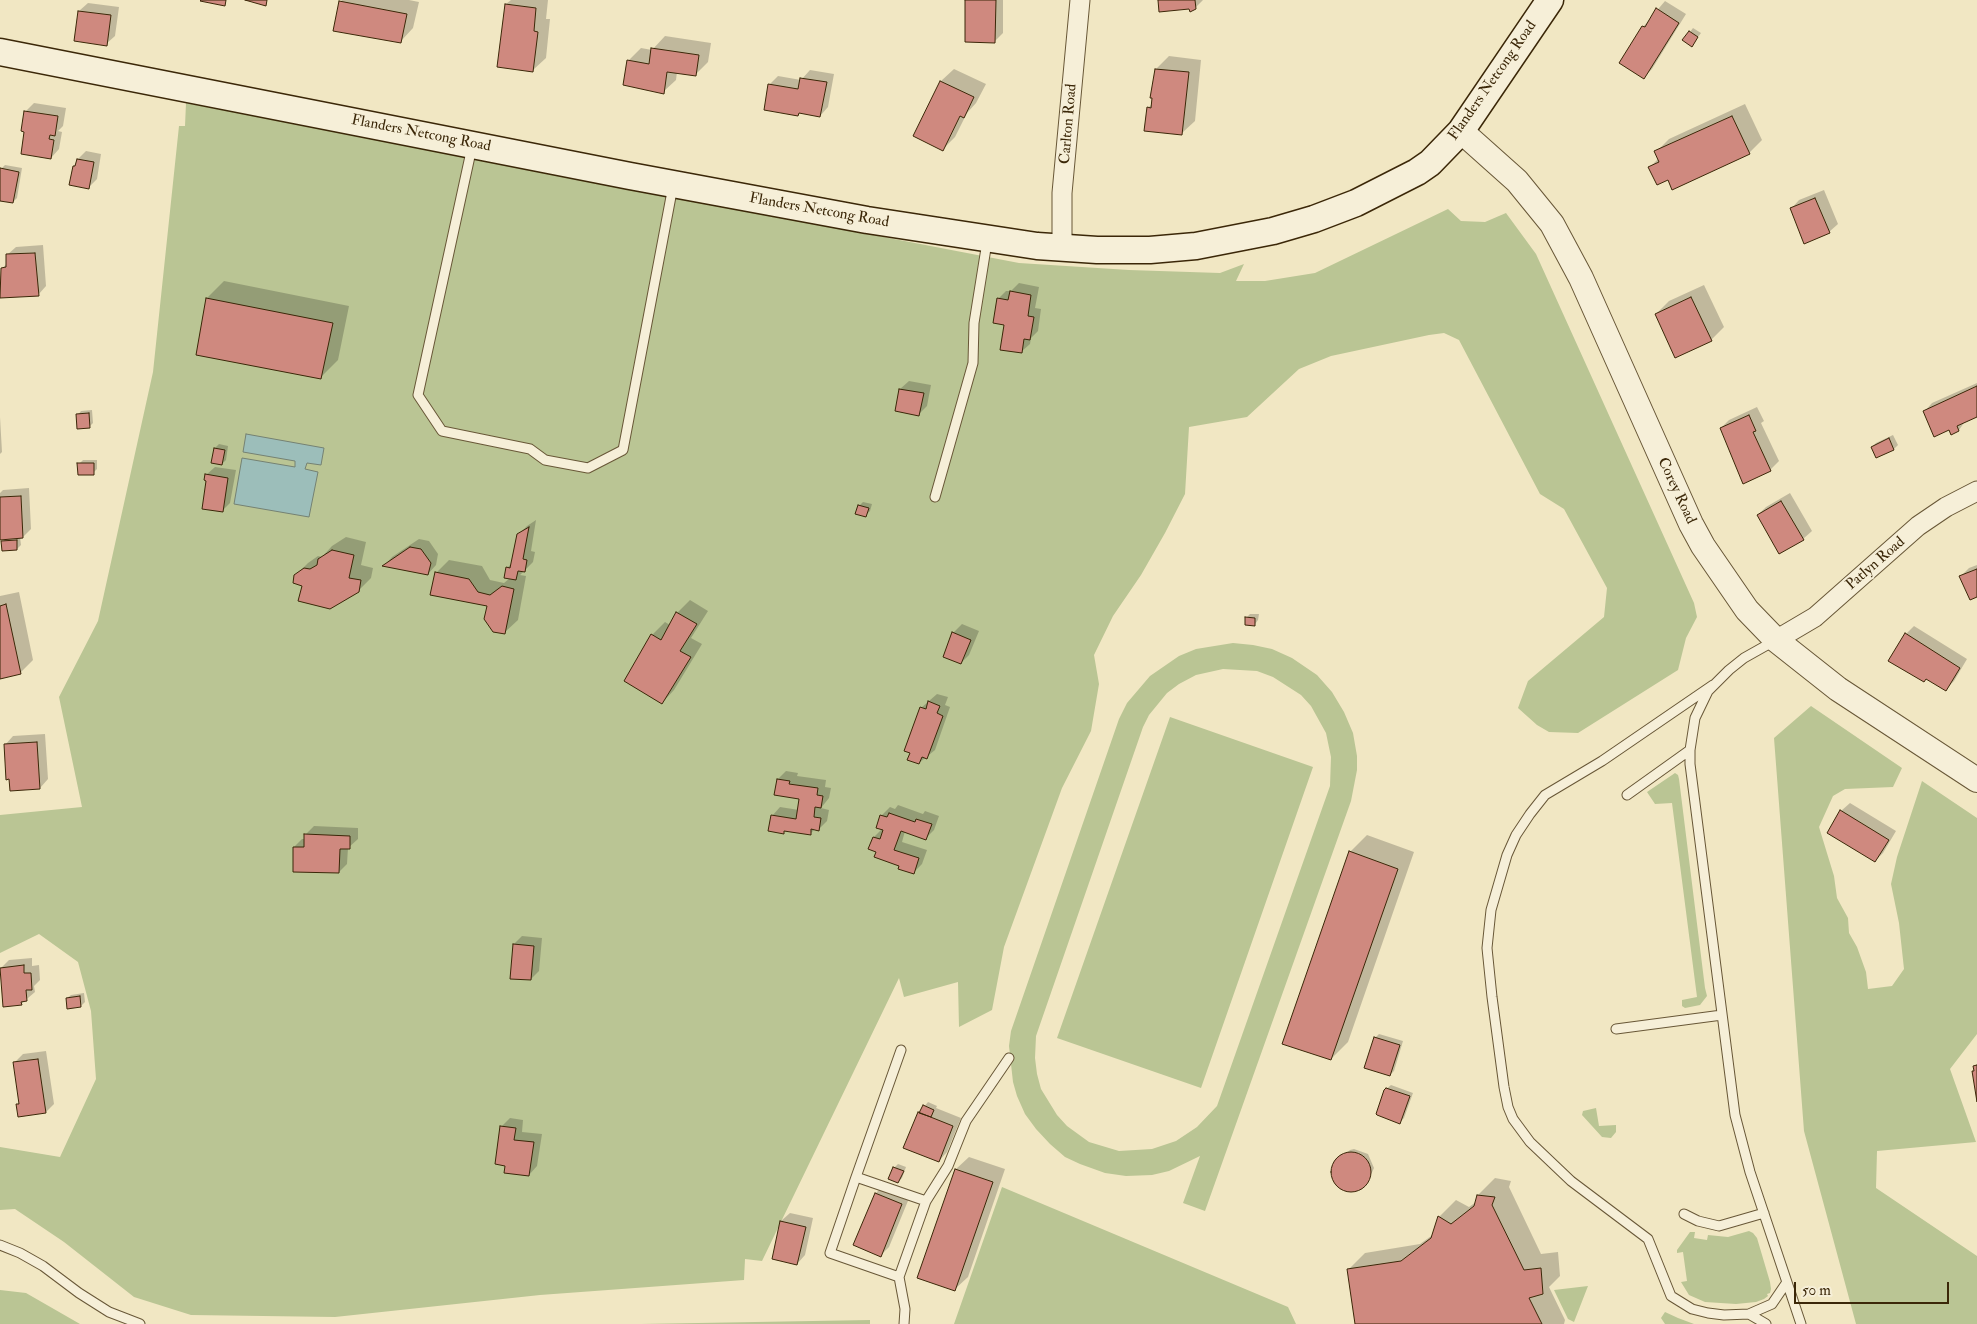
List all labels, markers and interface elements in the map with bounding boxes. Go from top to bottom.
street label: Flanders Netcong Road [1445,18,1541,144]
street label: Carlton Road [1057,83,1081,165]
street label: Flanders Netcong Road [350,112,492,156]
street label: Flanders Netcong Road [748,190,890,232]
street label: Corey Road [1653,455,1699,527]
street label: Patlyn Road [1843,534,1909,594]
scale bar [1797,1272,1952,1304]
text: 50 m [1802,1281,1831,1300]

